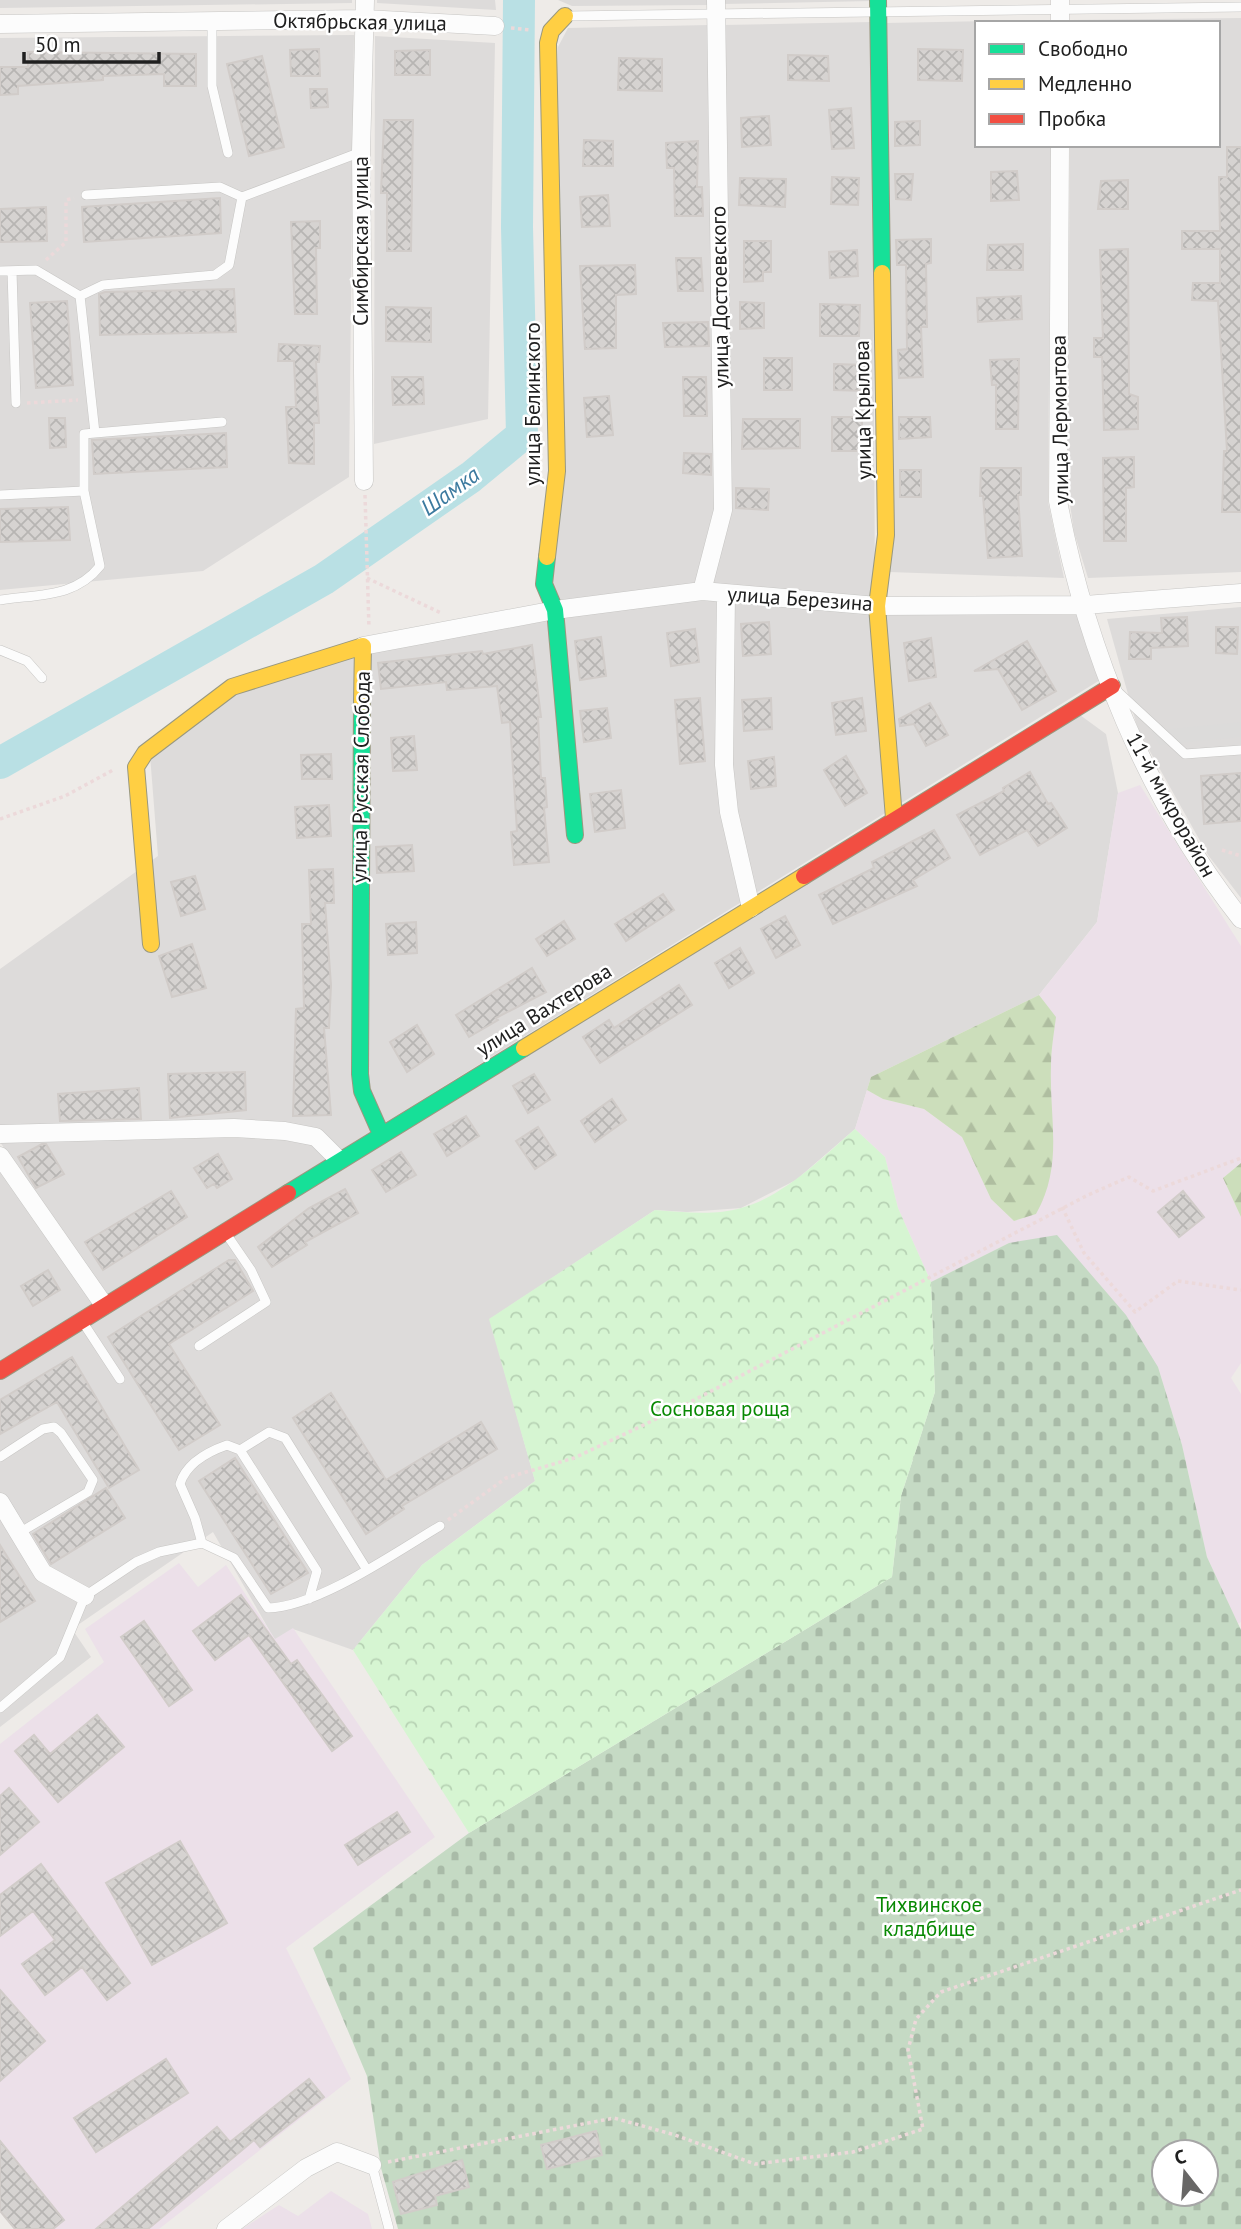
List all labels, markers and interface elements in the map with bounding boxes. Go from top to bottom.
street label: Октябрьская улица [273,6,447,37]
scale bar [24,21,159,65]
legend [975,21,1220,147]
text: 50 m [35,31,81,58]
text: Свободно [1038,35,1128,62]
text: Медленно [1038,70,1132,97]
text: Пробка [1038,105,1106,132]
street label: Симбирская улица [347,156,374,326]
street label: улица Достоевского [704,206,735,388]
street label: улица Белинского [519,322,546,486]
street label: улица Лермонтова [1045,335,1074,505]
street label: улица Крылова [848,340,877,480]
water label: Шамка [414,459,485,522]
street label: улица Березина [726,580,874,617]
street label: улица Русская Слобода [345,671,376,883]
street label: 11-й микрорайон [1121,728,1222,882]
street label: улица Вахтерова [471,957,617,1062]
park label: Сосновая роща [650,1395,790,1422]
park label: Тихвинское кладбище [876,1891,982,1942]
north arrow [1150,2138,1220,2208]
text: С [1171,2144,1189,2170]

